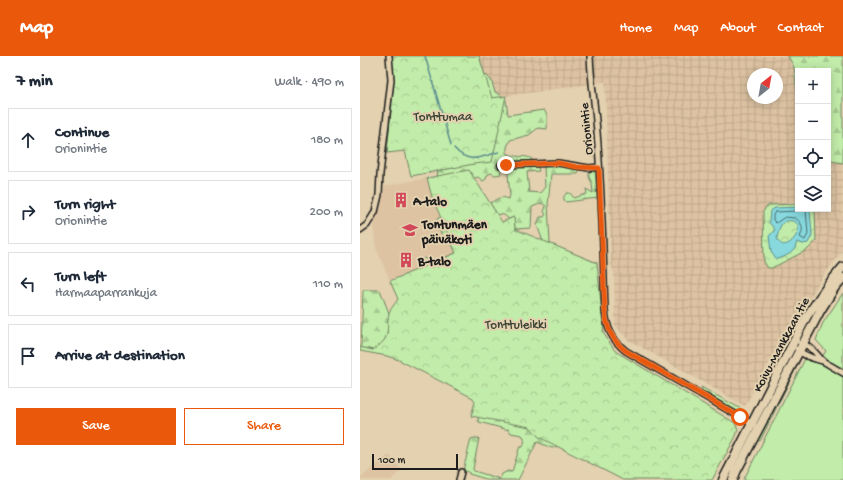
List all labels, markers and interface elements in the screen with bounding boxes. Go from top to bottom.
text: Map [20,17,53,40]
text: Home [620,20,652,37]
text: Map [674,20,698,37]
text: About [720,20,756,37]
text: Contact [778,20,823,37]
north arrow [747,68,783,104]
map controls [795,68,831,212]
button: + [795,68,831,104]
text: 7 min [16,72,53,92]
text: Walk · 490 m [274,75,344,90]
street label: Orionintie [578,102,597,155]
button: − [795,104,831,140]
park label: Tonttumaa [413,110,473,125]
text: Continue [55,124,109,142]
icon: ahead [17,129,39,151]
text: 180 m [311,133,343,148]
button: locate [795,140,831,176]
text: Orionintie [55,142,107,157]
route end [497,156,515,174]
button: layers [795,176,831,212]
building icon: A-talo [392,191,410,209]
place label: A-talo [412,195,447,210]
text: Turn right [55,196,115,214]
icon: right [17,201,39,223]
text: 200 m [310,205,343,220]
text: Orionintie [55,214,107,229]
place label: Tontunmäen päiväkoti [421,218,488,249]
school or university icon: Tontunmäen päiväkoti [401,221,419,239]
building icon: B-talo [397,251,415,269]
place label: B-talo [417,255,451,270]
text: Turn left [55,268,106,286]
icon: left [17,273,39,295]
text: 110 m [313,277,343,292]
text: Harmaaparrankuja [55,286,157,301]
street label: Koivu-Mankkaan tie [751,295,814,395]
park label: Tonttuleikki [484,318,547,333]
icon: arrive [17,345,39,367]
text: Arrive at destination [55,347,185,365]
button: Save [16,408,176,445]
button: Share [184,408,344,445]
route start [731,408,749,426]
scale bar [372,452,458,471]
text: 100 m [378,455,405,467]

